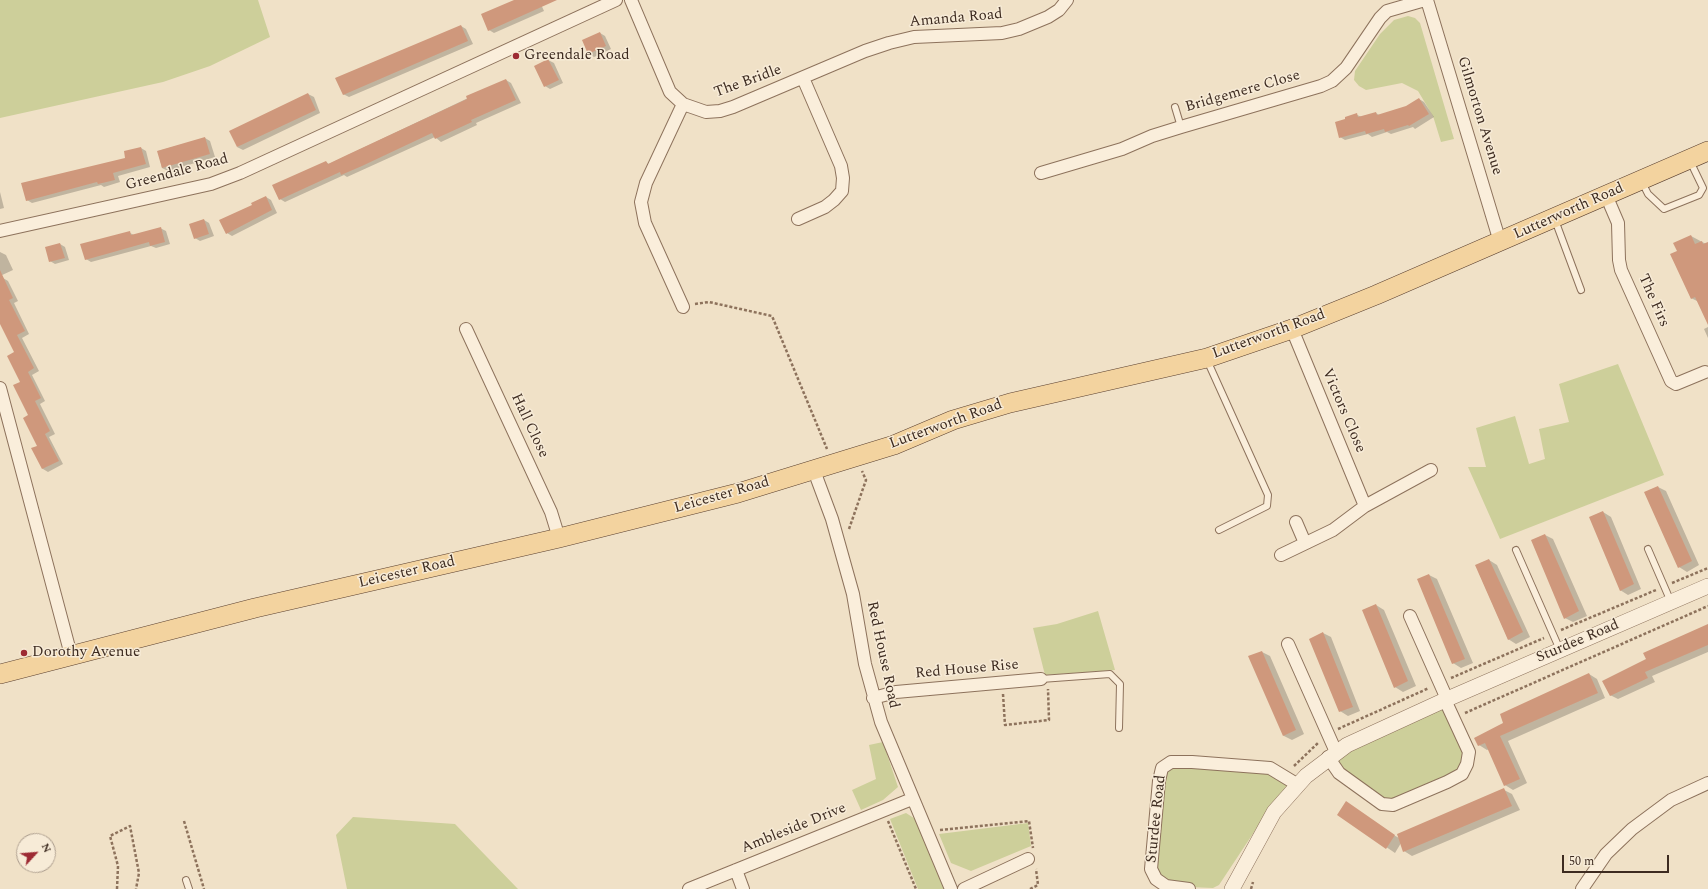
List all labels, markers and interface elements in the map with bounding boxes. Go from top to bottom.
street label: Amanda Road [909,6,1003,32]
place label: Greendale Road [524,47,630,65]
marker: Greendale Road [511,51,521,61]
street label: Gilmorton Avenue [1452,55,1506,177]
street label: The Bridle [712,61,784,103]
street label: Bridgemere Close [1184,67,1302,117]
street label: Greendale Road [124,151,230,195]
street label: Lutterworth Road [1511,180,1627,244]
street label: The Firs [1633,272,1673,330]
street label: Lutterworth Road [1210,306,1328,364]
street label: Victors Close [1317,366,1369,456]
street label: Hall Close [506,391,552,461]
street label: Lutterworth Road [887,396,1005,454]
street label: Leicester Road [672,474,772,518]
street label: Leicester Road [357,553,457,593]
street label: Red House Road [862,600,902,710]
street label: Sturdee Road [1534,616,1622,668]
place label: Dorothy Avenue [32,644,140,662]
marker: Dorothy Avenue [19,648,29,658]
street label: Red House Rise [915,657,1019,683]
street label: Sturdee Road [1143,774,1171,864]
street label: Ambleside Drive [739,800,849,858]
north arrow [16,833,56,873]
text: N [37,840,56,856]
scale bar [1564,847,1671,873]
text: 50 m [1569,852,1594,871]

